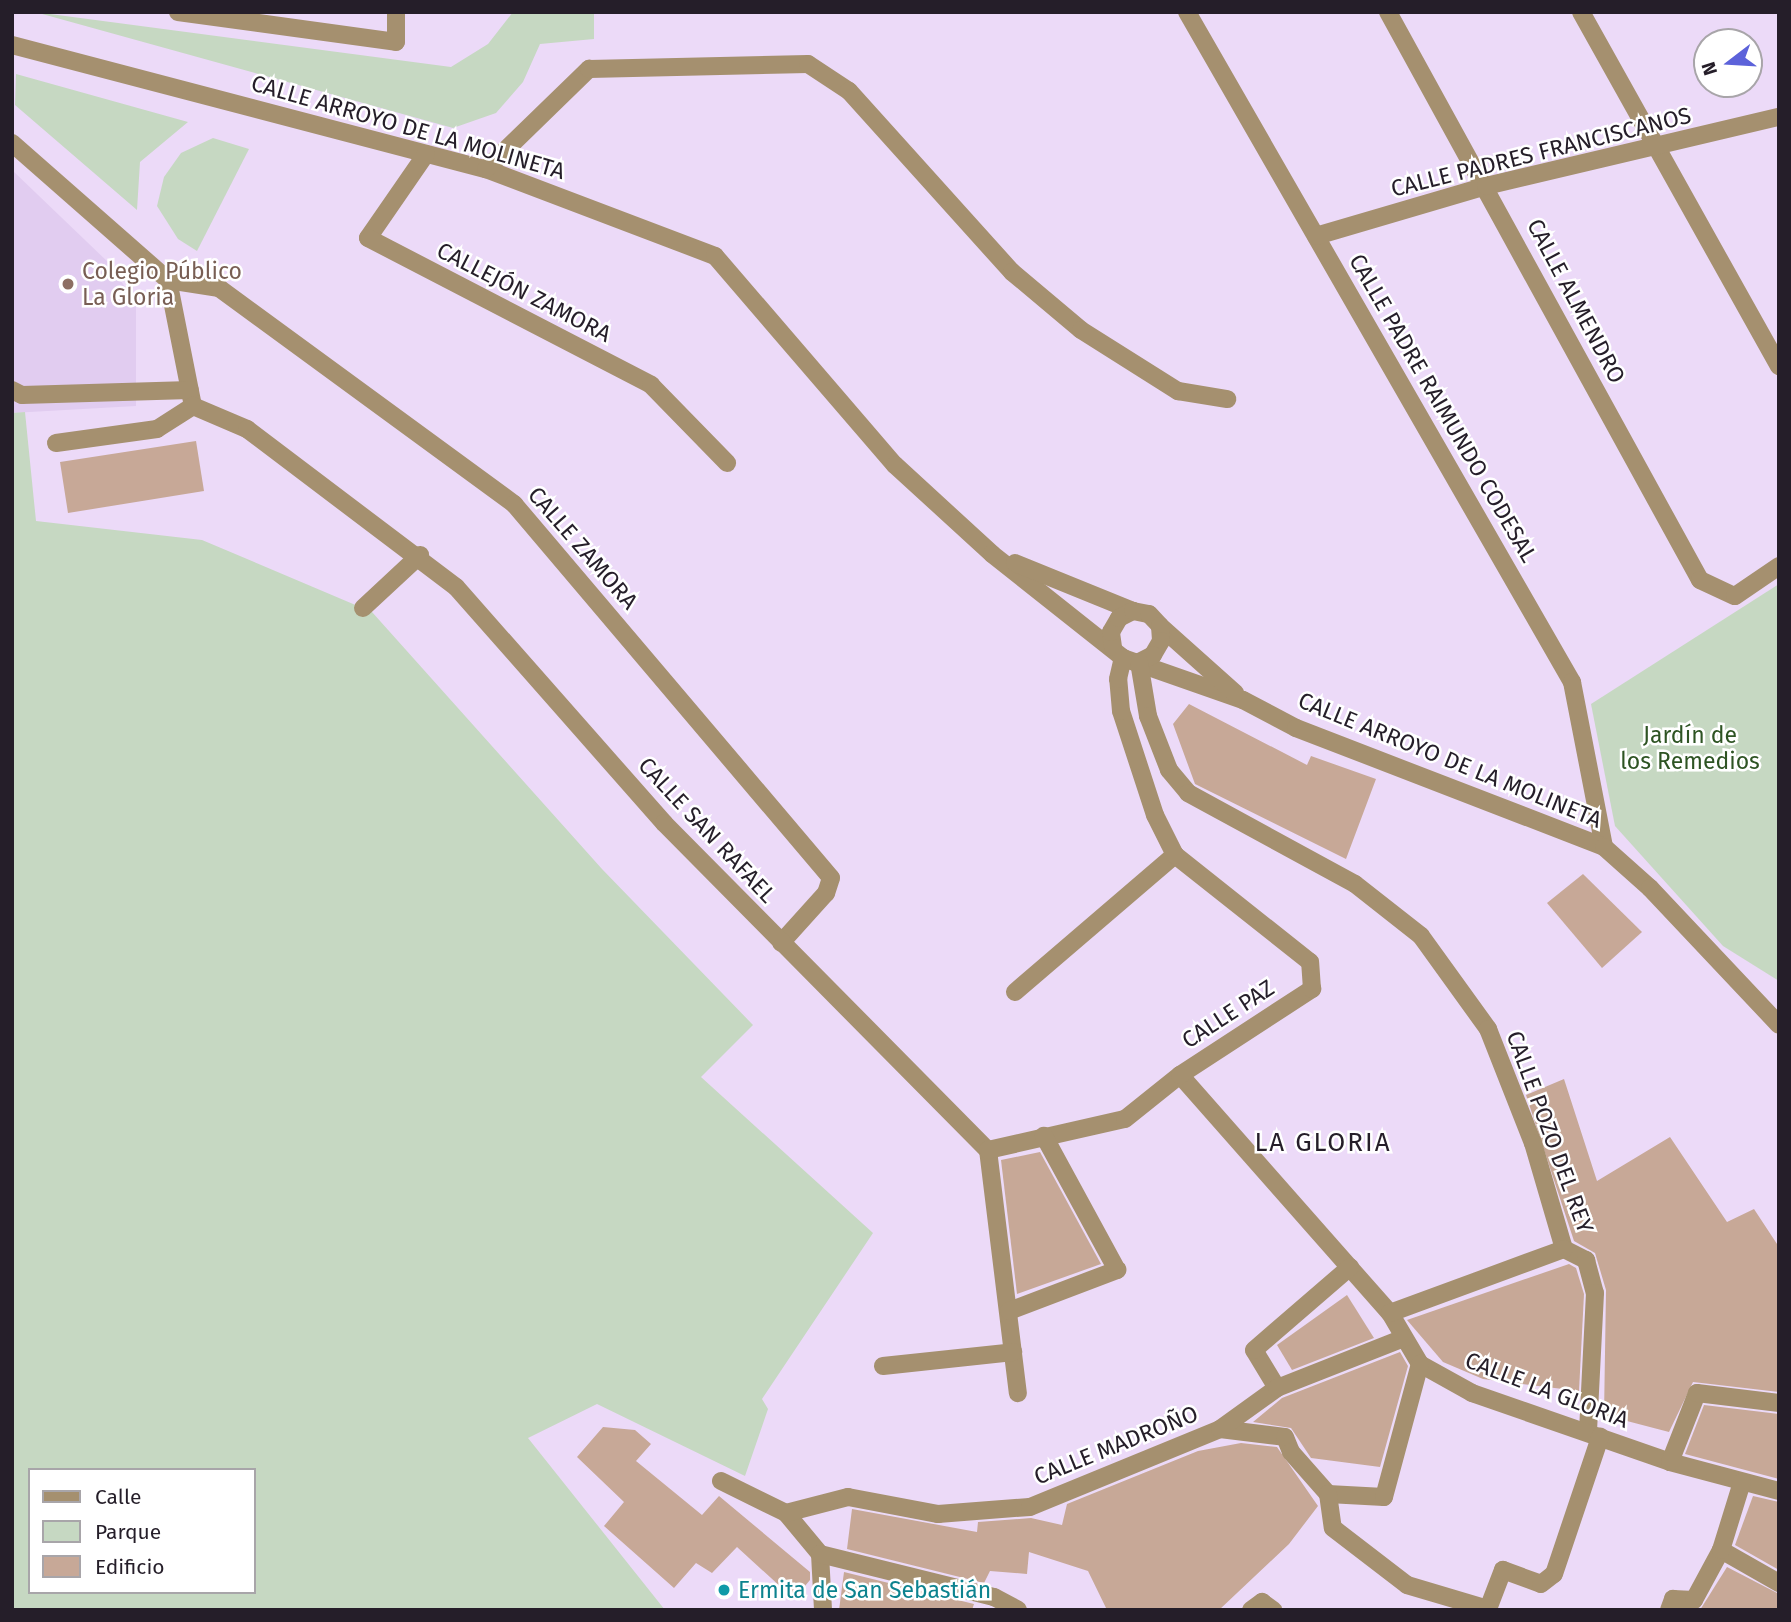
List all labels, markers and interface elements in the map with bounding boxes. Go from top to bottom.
north arrow [1693,28,1763,98]
text: N [1697,59,1722,78]
street label: CALLE ARROYO DE LA MOLINETA [248,69,568,185]
street label: CALLE PADRES FRANCISCANOS [1388,101,1694,203]
street label: CALLE ALMENDRO [1521,214,1631,388]
street label: CALLEJÓN ZAMORA [432,236,616,348]
street label: CALLE PADRE RAIMUNDO CODESAL [1343,249,1543,567]
place label: Colegio Público La Gloria [82,257,242,311]
marker: Colegio Público La Gloria [60,276,76,292]
street label: CALLE ZAMORA [522,481,644,615]
street label: CALLE ARROYO DE LA MOLINETA [1294,686,1606,834]
park label: Jardín de los Remedios [1620,721,1760,775]
street label: CALLE SAN RAFAEL [632,751,782,909]
street label: CALLE PAZ [1177,974,1279,1054]
street label: CALLE POZO DEL REY [1501,1027,1599,1237]
district label: LA GLORIA [1256,1127,1390,1159]
street label: CALLE LA GLORIA [1461,1346,1633,1434]
street label: CALLE MADROÑO [1030,1400,1202,1490]
legend [28,1468,256,1594]
text: Calle [95,1484,141,1510]
text: Parque [95,1519,161,1545]
text: Edificio [95,1554,165,1580]
place label: Ermita de San Sebastián [738,1576,991,1604]
marker: Ermita de San Sebastián [716,1582,732,1598]

